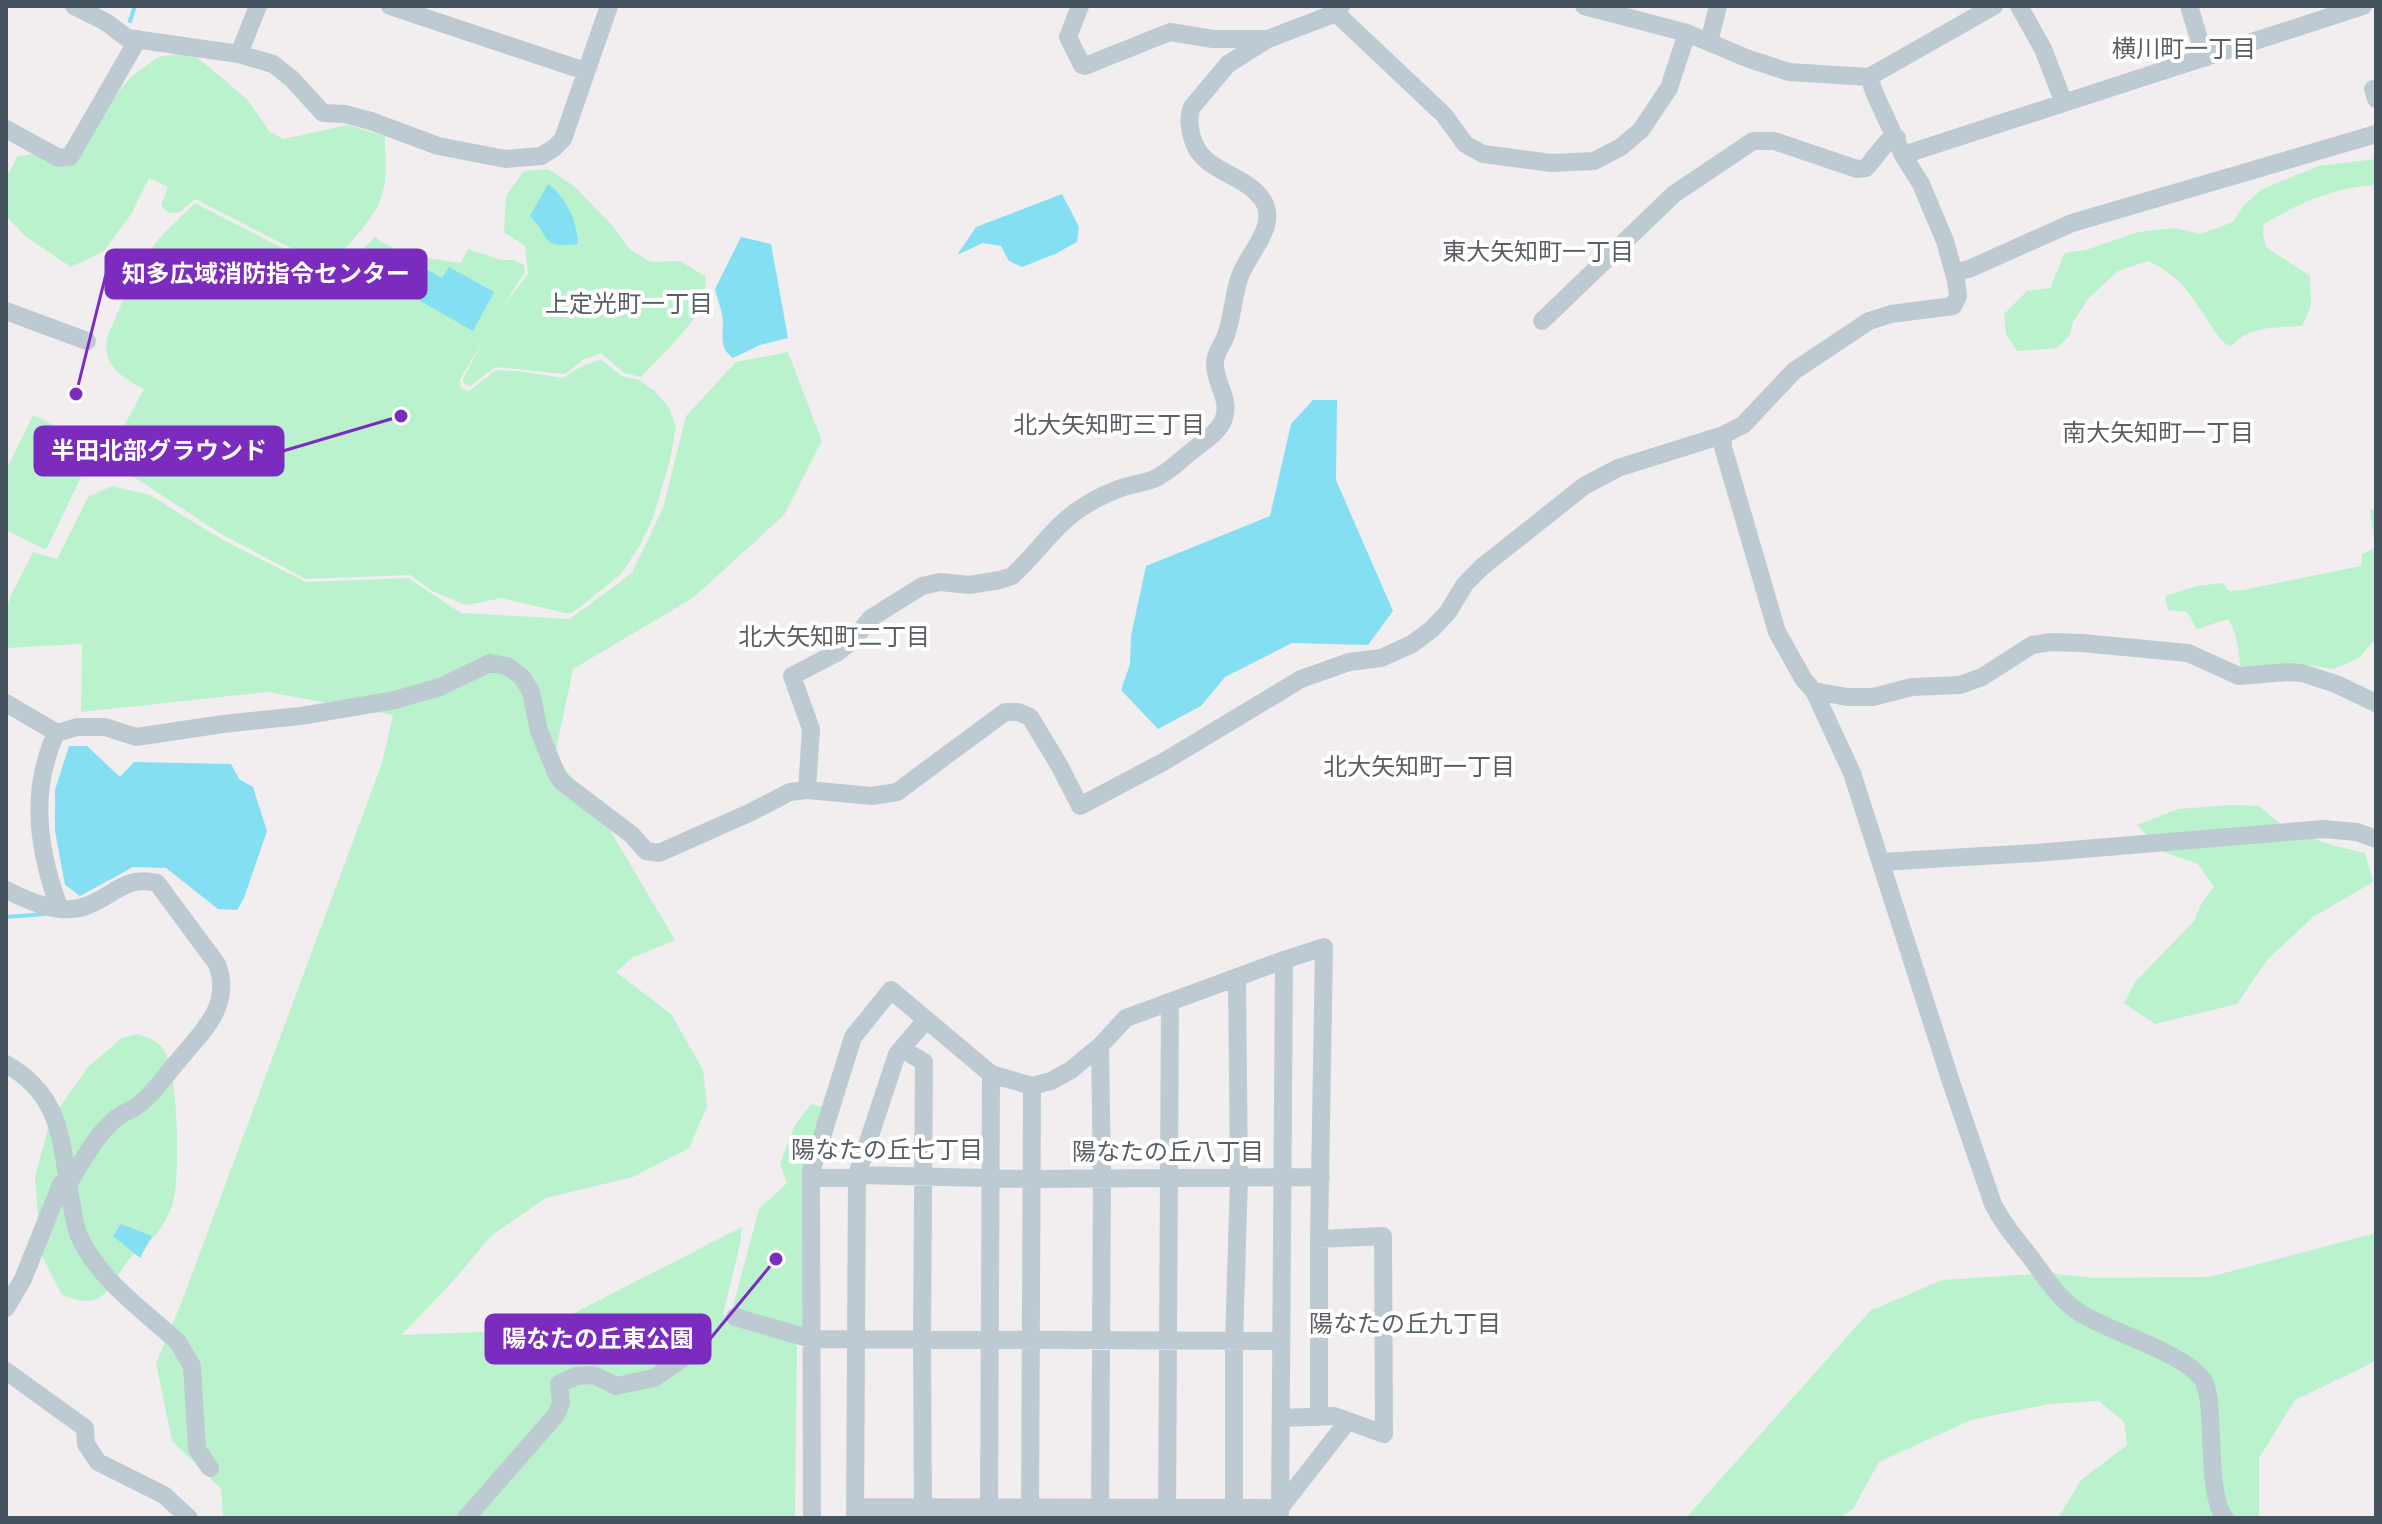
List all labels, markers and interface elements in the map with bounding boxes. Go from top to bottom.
district label: 横川町一丁目 [2112,35,2256,63]
district label: 東大矢知町一丁目 [1442,238,1634,266]
callout: 知多広域消防指令センター [106,250,426,298]
text: 知多広域消防指令センター [122,260,410,288]
district label: 上定光町一丁目 [545,290,713,318]
district label: 北大矢知町三丁目 [1013,411,1205,439]
district label: 南大矢知町一丁目 [2062,419,2254,447]
callout: 半田北部グラウンド [35,427,283,475]
text: 半田北部グラウンド [51,437,267,465]
district label: 北大矢知町二丁目 [738,623,930,651]
district label: 北大矢知町一丁目 [1323,753,1515,781]
district label: 陽なたの丘七丁目 [791,1136,983,1164]
district label: 陽なたの丘八丁目 [1072,1138,1264,1166]
district label: 陽なたの丘九丁目 [1309,1310,1501,1338]
callout: 陽なたの丘東公園 [486,1315,710,1363]
text: 陽なたの丘東公園 [502,1325,694,1353]

